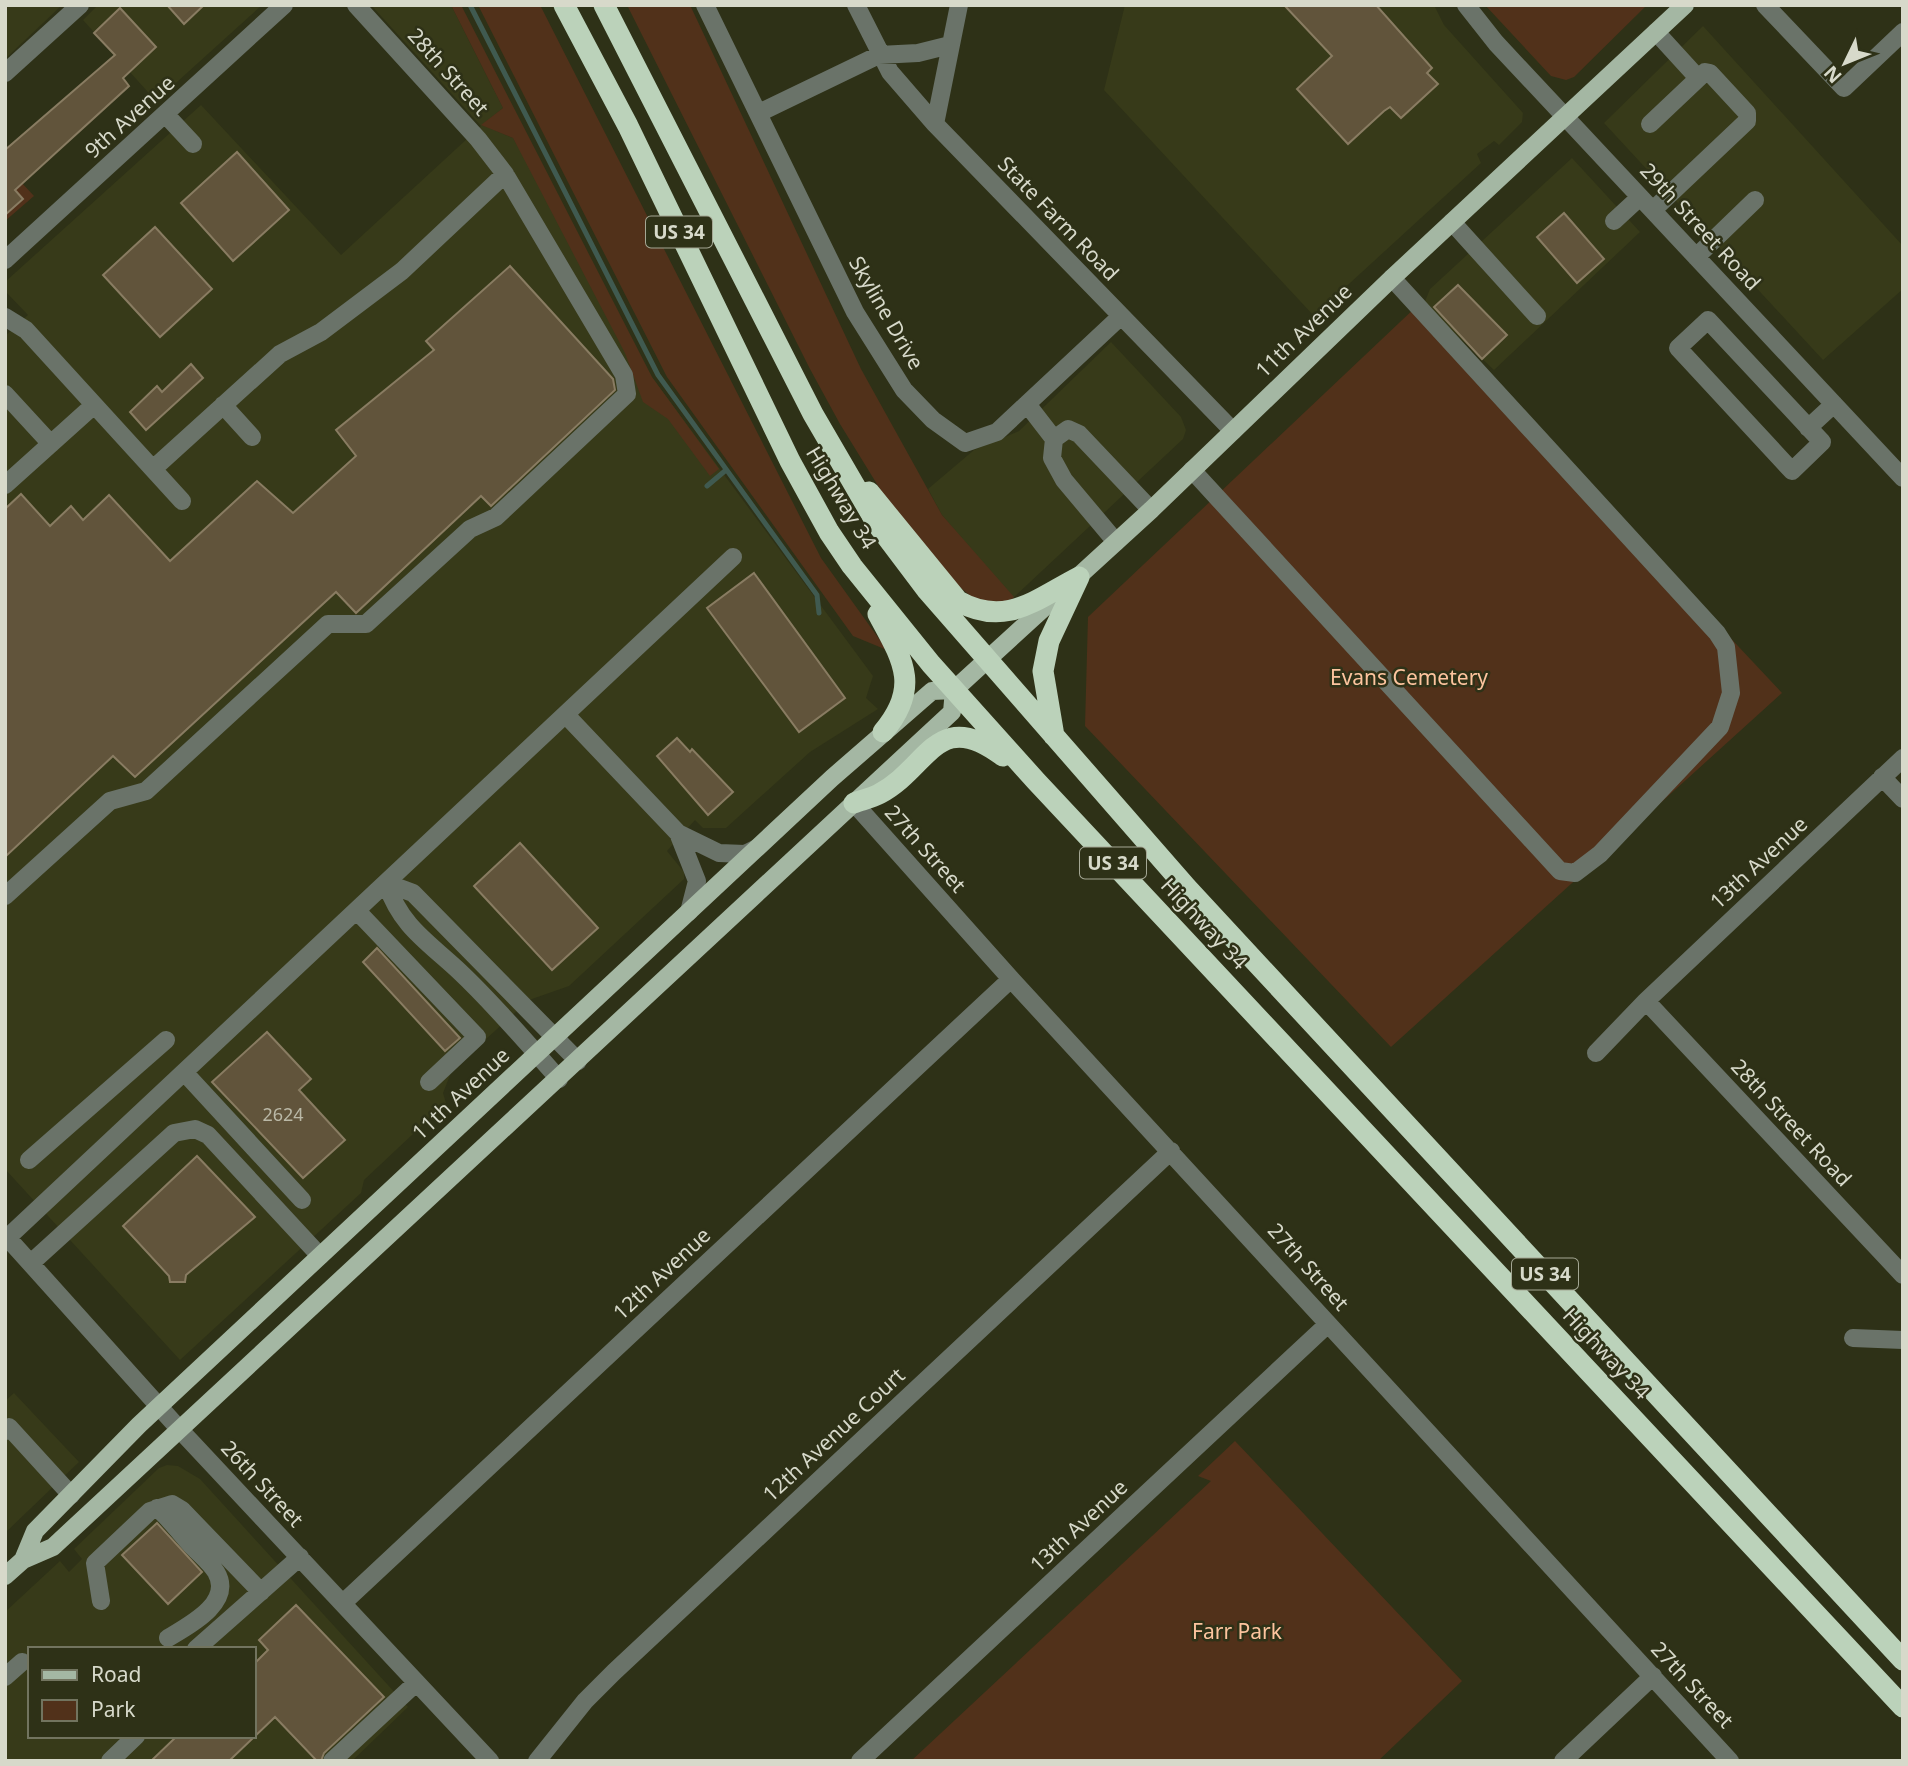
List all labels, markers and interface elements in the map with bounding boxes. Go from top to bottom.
street label: 28th Street [402,22,496,121]
north arrow [1810,28,1880,98]
text: N [1818,60,1847,89]
street label: 9th Avenue [78,68,180,164]
street label: State Farm Road [992,150,1125,287]
street label: 29th Street Road [1634,157,1767,296]
road number: US 34 [646,216,712,248]
street label: Skyline Drive [843,251,931,374]
street label: 11th Avenue [1249,277,1358,383]
street label: Highway 34 [800,441,884,554]
park label: Evans Cemetery [1330,663,1488,691]
street label: 27th Street [879,799,973,898]
street label: 13th Avenue [1704,810,1813,915]
road number: US 34 [1080,848,1146,878]
street label: Highway 34 [1155,872,1254,975]
street label: 11th Avenue [406,1041,515,1146]
street label: 28th Street Road [1725,1053,1858,1192]
house number: 2624 [262,1102,304,1126]
street label: 27th Street [1262,1217,1356,1316]
street label: 12th Avenue [607,1221,716,1326]
road number: US 34 [1512,1258,1578,1290]
street label: Highway 34 [1557,1302,1656,1405]
street label: 12th Avenue Court [756,1361,911,1507]
street label: 26th Street [215,1434,310,1533]
street label: 13th Avenue [1024,1473,1133,1578]
park label: Farr Park [1192,1617,1283,1645]
street label: 27th Street [1645,1635,1740,1734]
legend [28,1647,256,1738]
text: Road [91,1660,141,1688]
text: Park [91,1695,136,1723]

